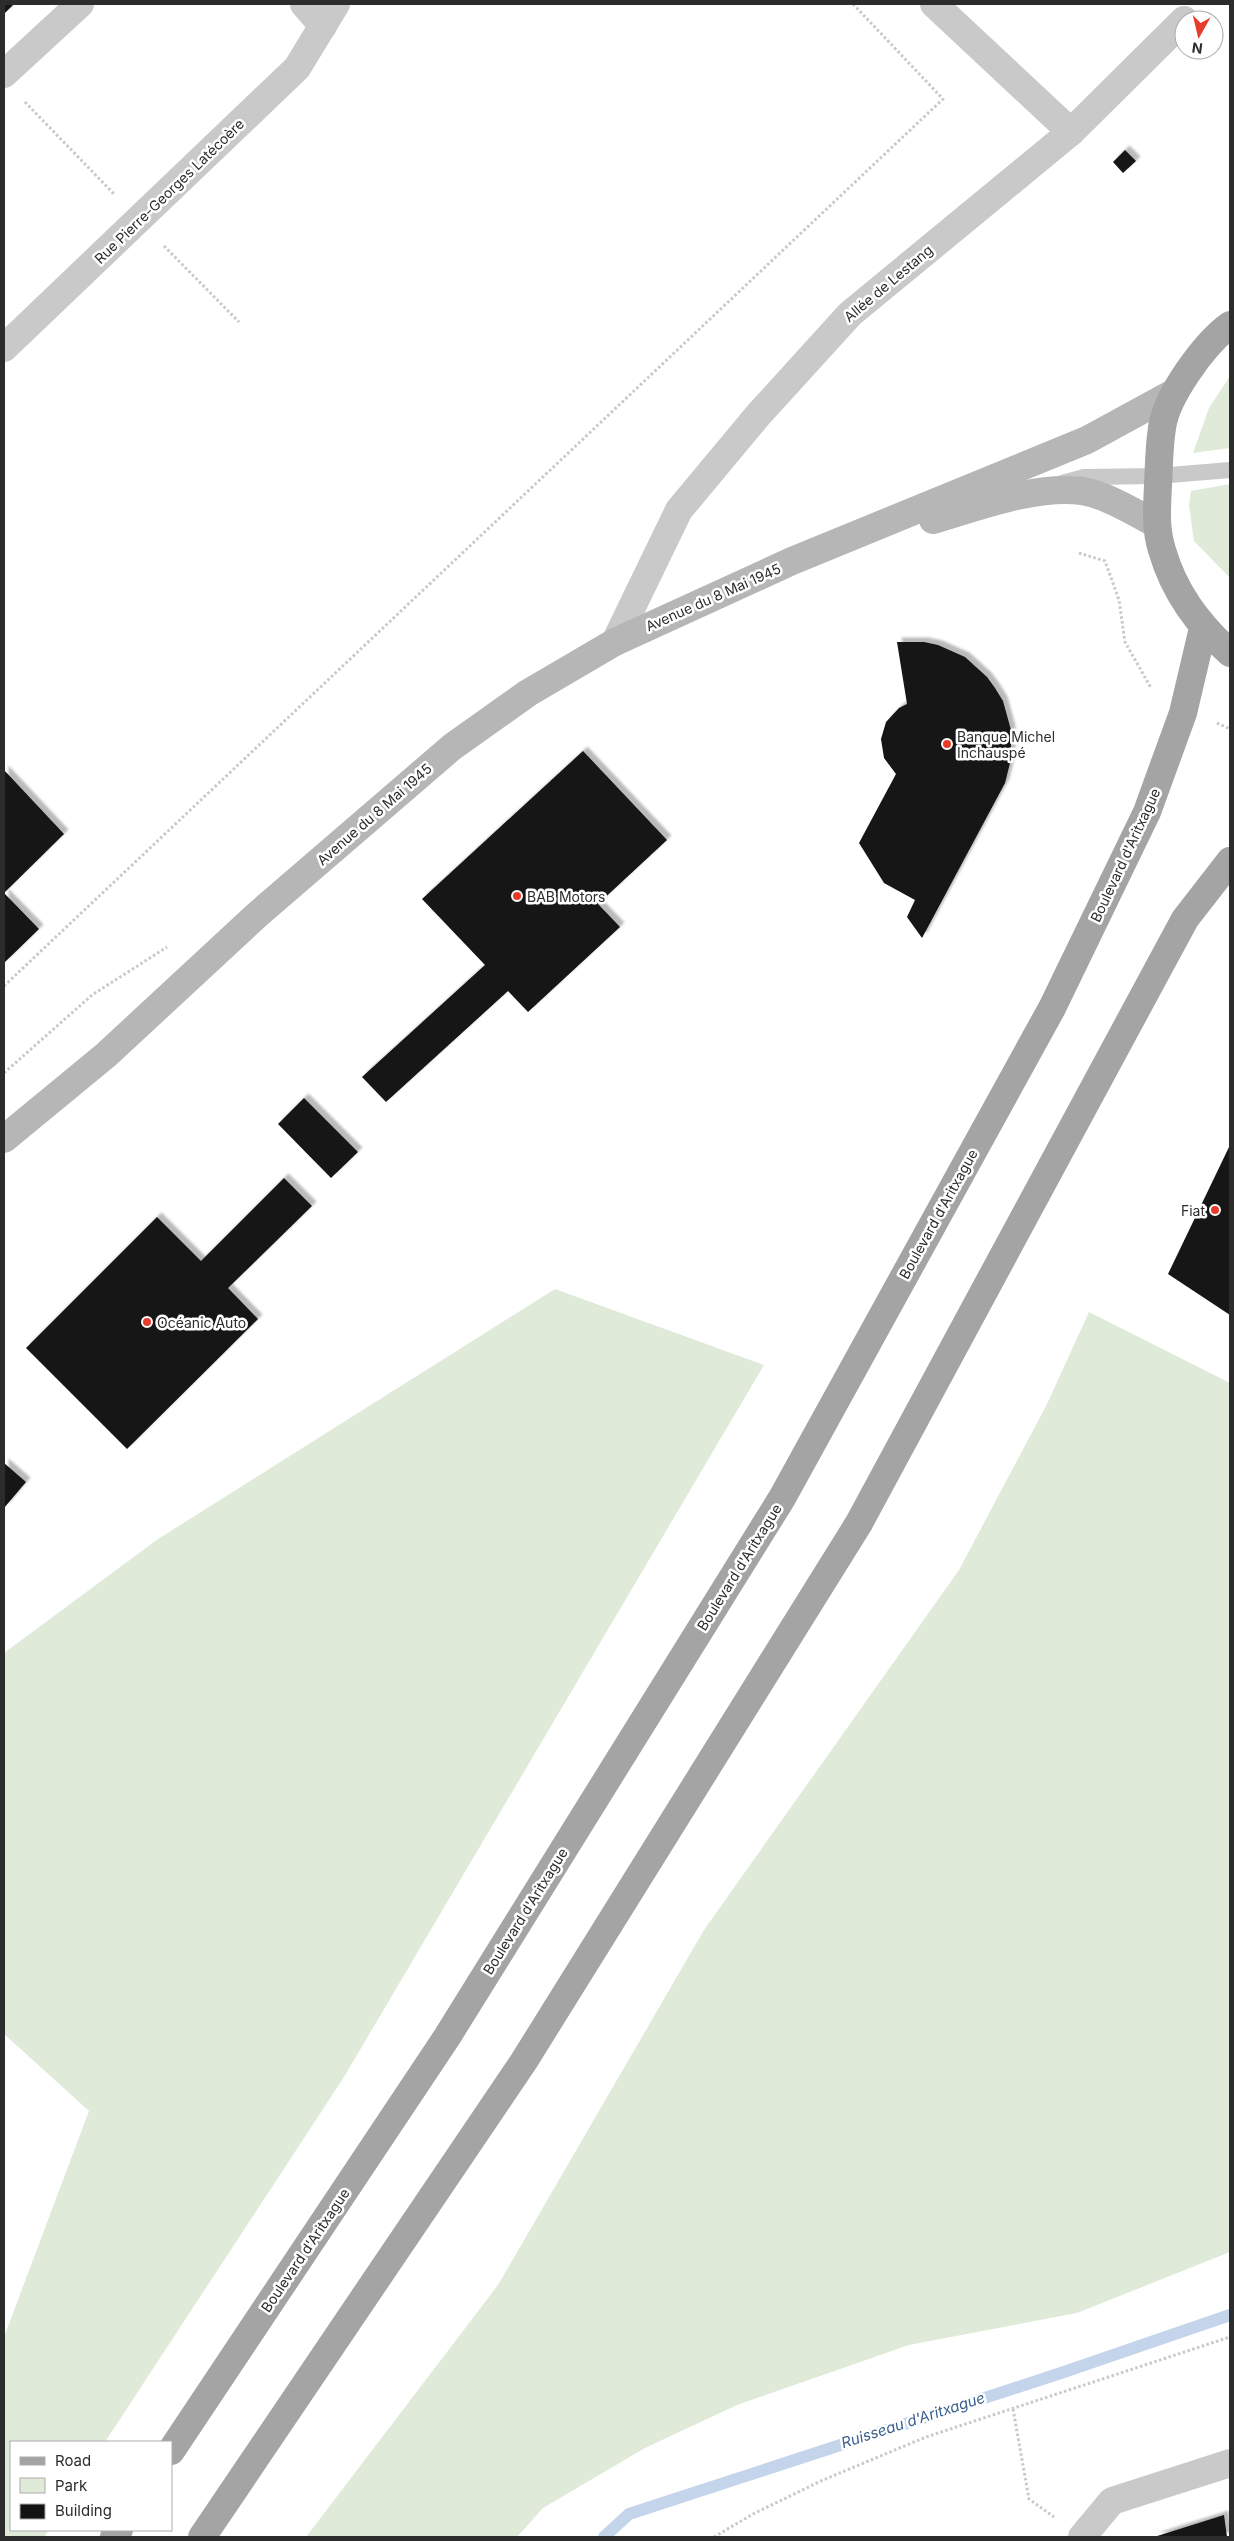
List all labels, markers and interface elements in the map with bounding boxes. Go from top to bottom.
north arrow [1174,10,1224,60]
text: N [1191,39,1204,58]
street label: Rue Pierre-Georges Latécoère [91,115,247,267]
street label: Allée de Lestang [840,241,936,325]
street label: Avenue du 8 Mai 1945 [643,559,783,635]
place label: Banque Michel Inchauspé [957,728,1055,761]
marker: Banque Michel Inchauspé [941,738,953,750]
street label: Avenue du 8 Mai 1945 [313,760,435,868]
street label: Boulevard d'Aritxague [1087,785,1163,925]
place label: BAB Motors [527,888,605,905]
marker: BAB Motors [511,890,523,902]
street label: Boulevard d'Aritxague [895,1146,981,1282]
place label: Fiat [1181,1202,1205,1219]
marker: Fiat [1209,1204,1221,1216]
place label: Océanic Auto [157,1314,246,1331]
marker: Océanic Auto [141,1316,153,1328]
street label: Boulevard d'Aritxague [693,1501,785,1633]
street label: Boulevard d'Aritxague [479,1845,571,1977]
street label: Boulevard d'Aritxague [257,2185,353,2315]
water label: Ruisseau d'Aritxague [839,2388,987,2452]
legend [10,2441,172,2531]
text: Road [55,2451,91,2470]
text: Park [55,2476,88,2495]
text: Building [55,2501,112,2520]

